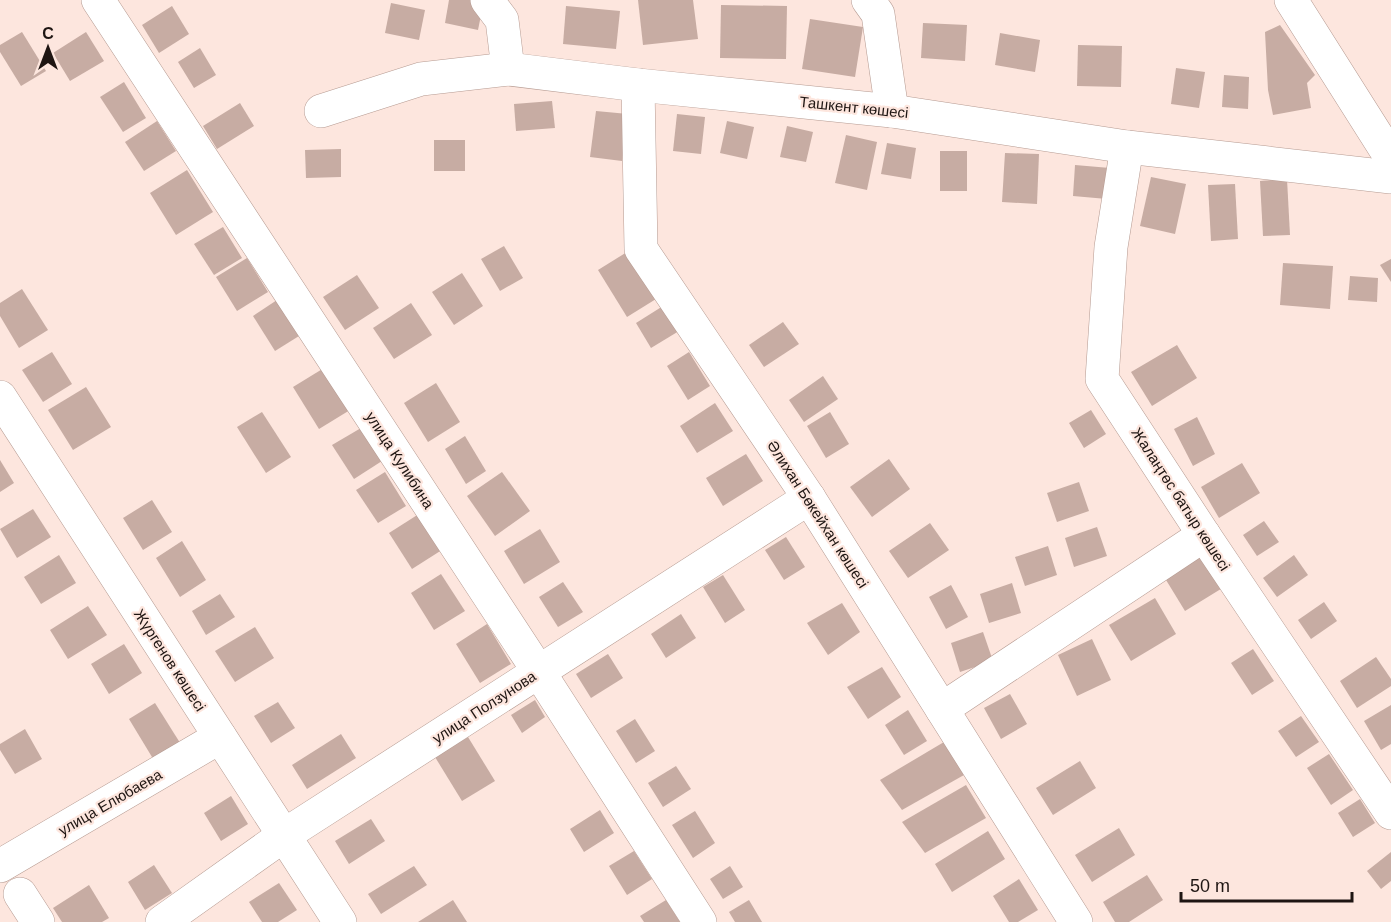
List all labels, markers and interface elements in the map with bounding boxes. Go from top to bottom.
north arrow [18,18,78,78]
text: С [42,25,54,42]
street label: Ташкент көшесі [799,93,909,121]
street label: улица Кулибина [362,408,438,512]
street label: Жалаңтөс батыр көшесі [1128,424,1234,574]
street label: Әлихан Бөкейхан көшесі [764,437,872,591]
street label: Жүргенов көшесі [131,606,209,714]
street label: улица Ползунова [429,667,539,747]
street label: улица Елюбаева [55,765,165,838]
scale bar [1181,865,1352,903]
text: 50 m [1190,876,1230,896]

